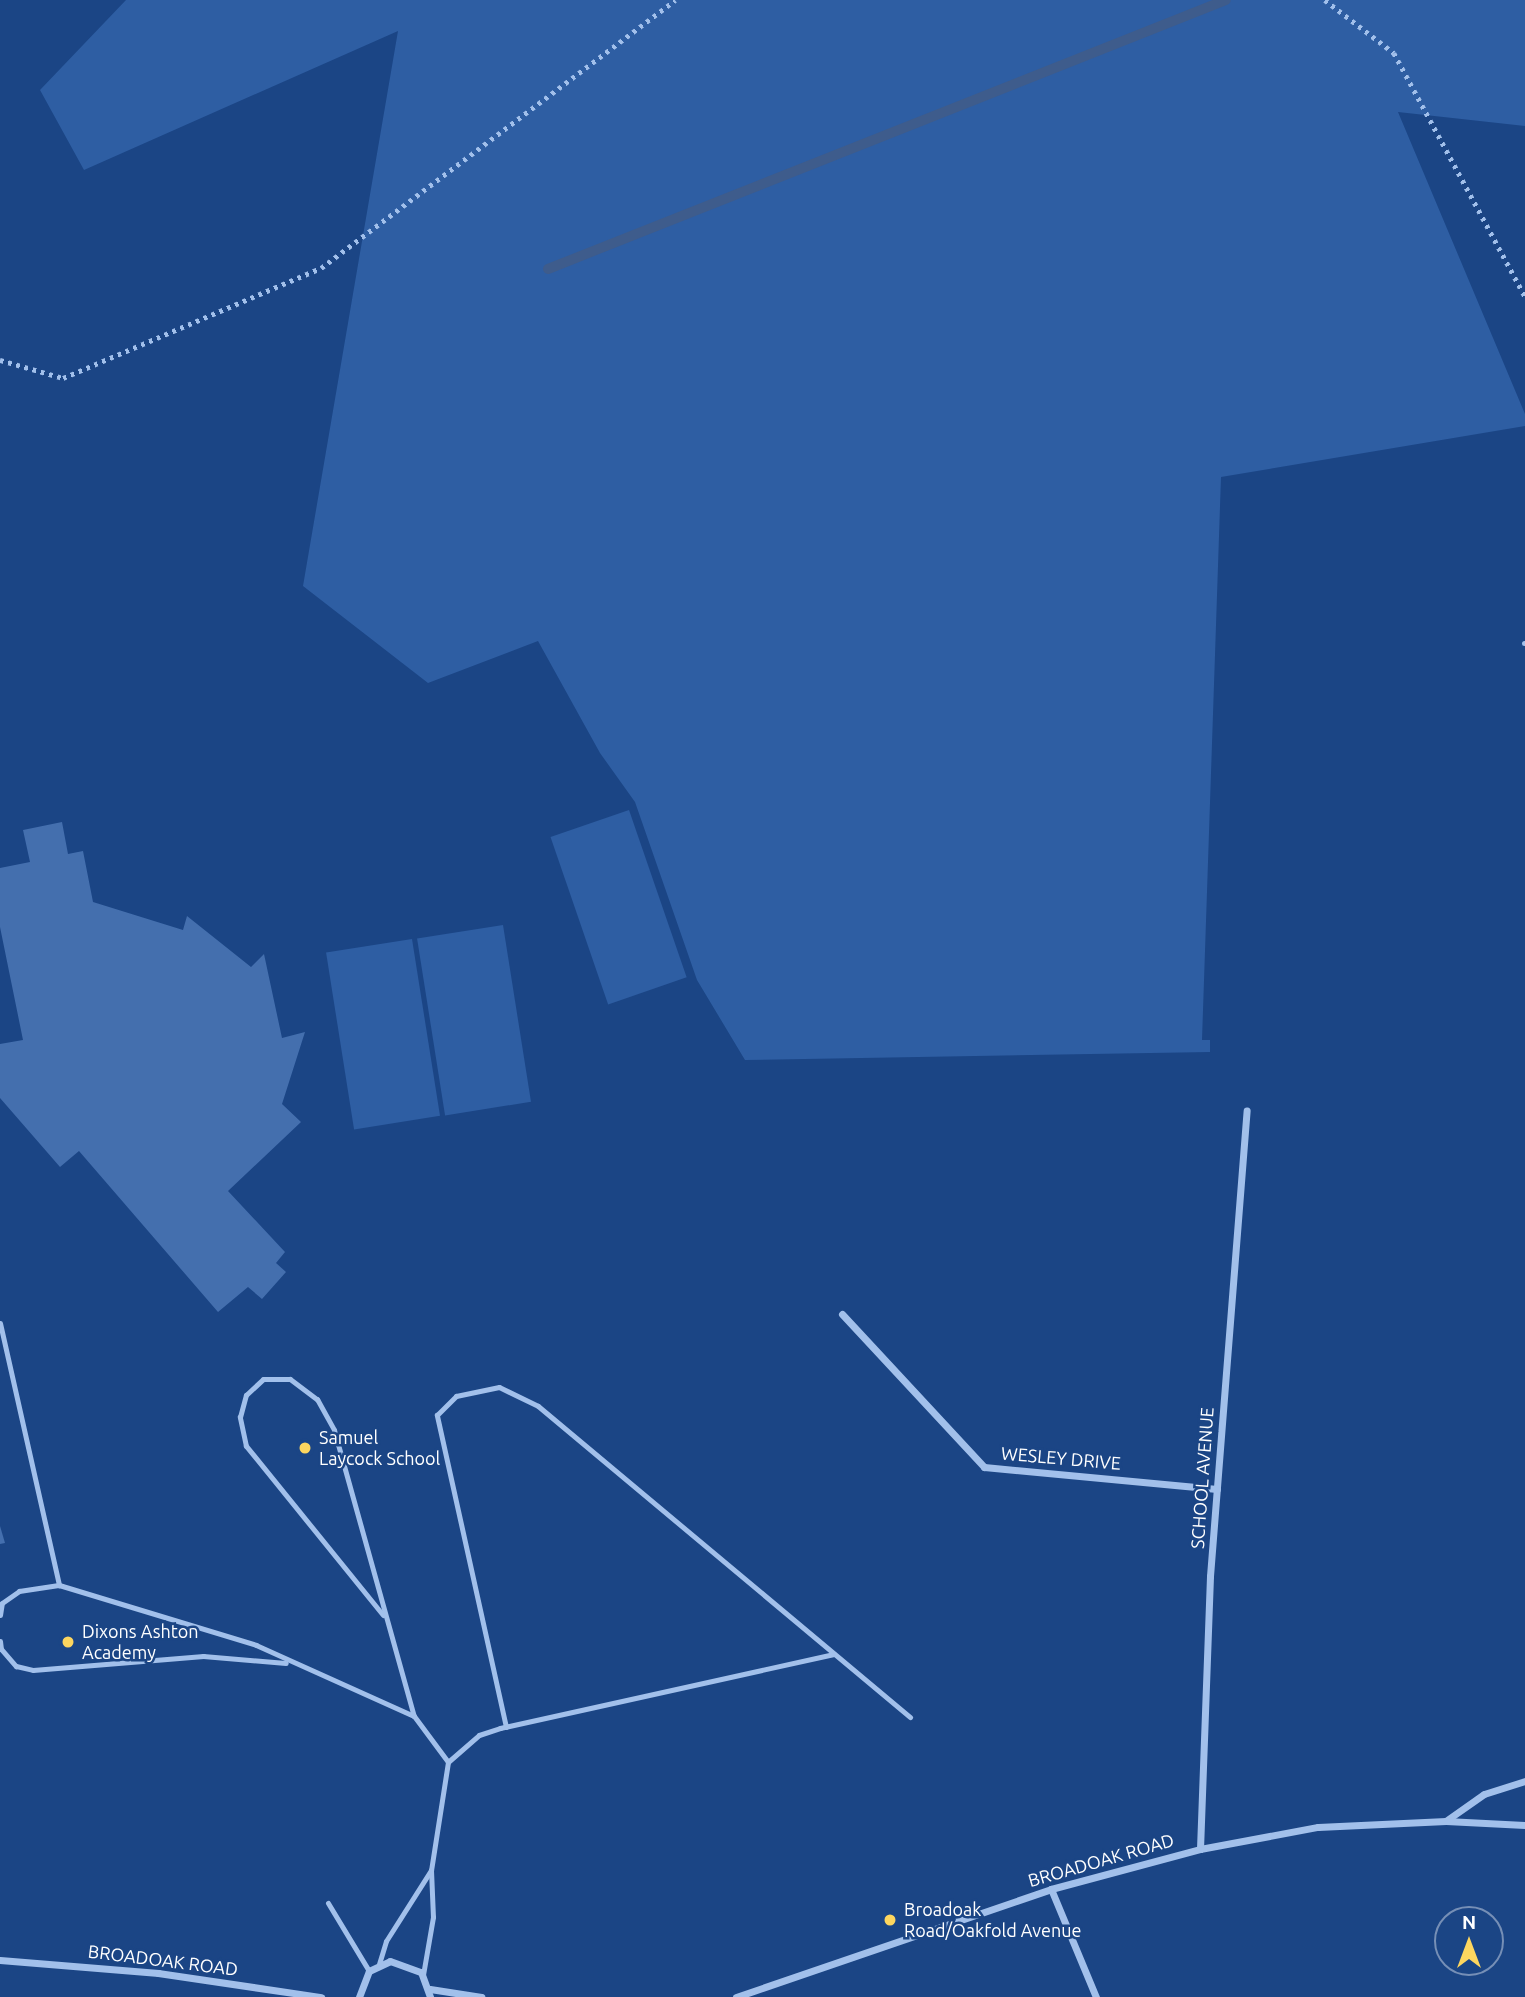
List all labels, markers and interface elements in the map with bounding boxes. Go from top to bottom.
street label: SCHOOL AVENUE [1186,1407,1218,1549]
place label: Samuel Laycock School [319,1427,440,1470]
marker: Samuel Laycock School [297,1440,313,1456]
street label: WESLEY DRIVE [1000,1442,1122,1474]
place label: Dixons Ashton Academy [82,1621,199,1664]
marker: Dixons Ashton Academy [60,1634,76,1650]
street label: BROADOAK ROAD [1026,1829,1176,1891]
place label: Broadoak Road/Oakfold Avenue [904,1899,1082,1941]
north arrow [1434,1906,1504,1976]
text: N [1462,1911,1476,1933]
marker: Broadoak Road/Oakfold Avenue [882,1912,898,1928]
street label: BROADOAK ROAD [87,1940,239,1980]

